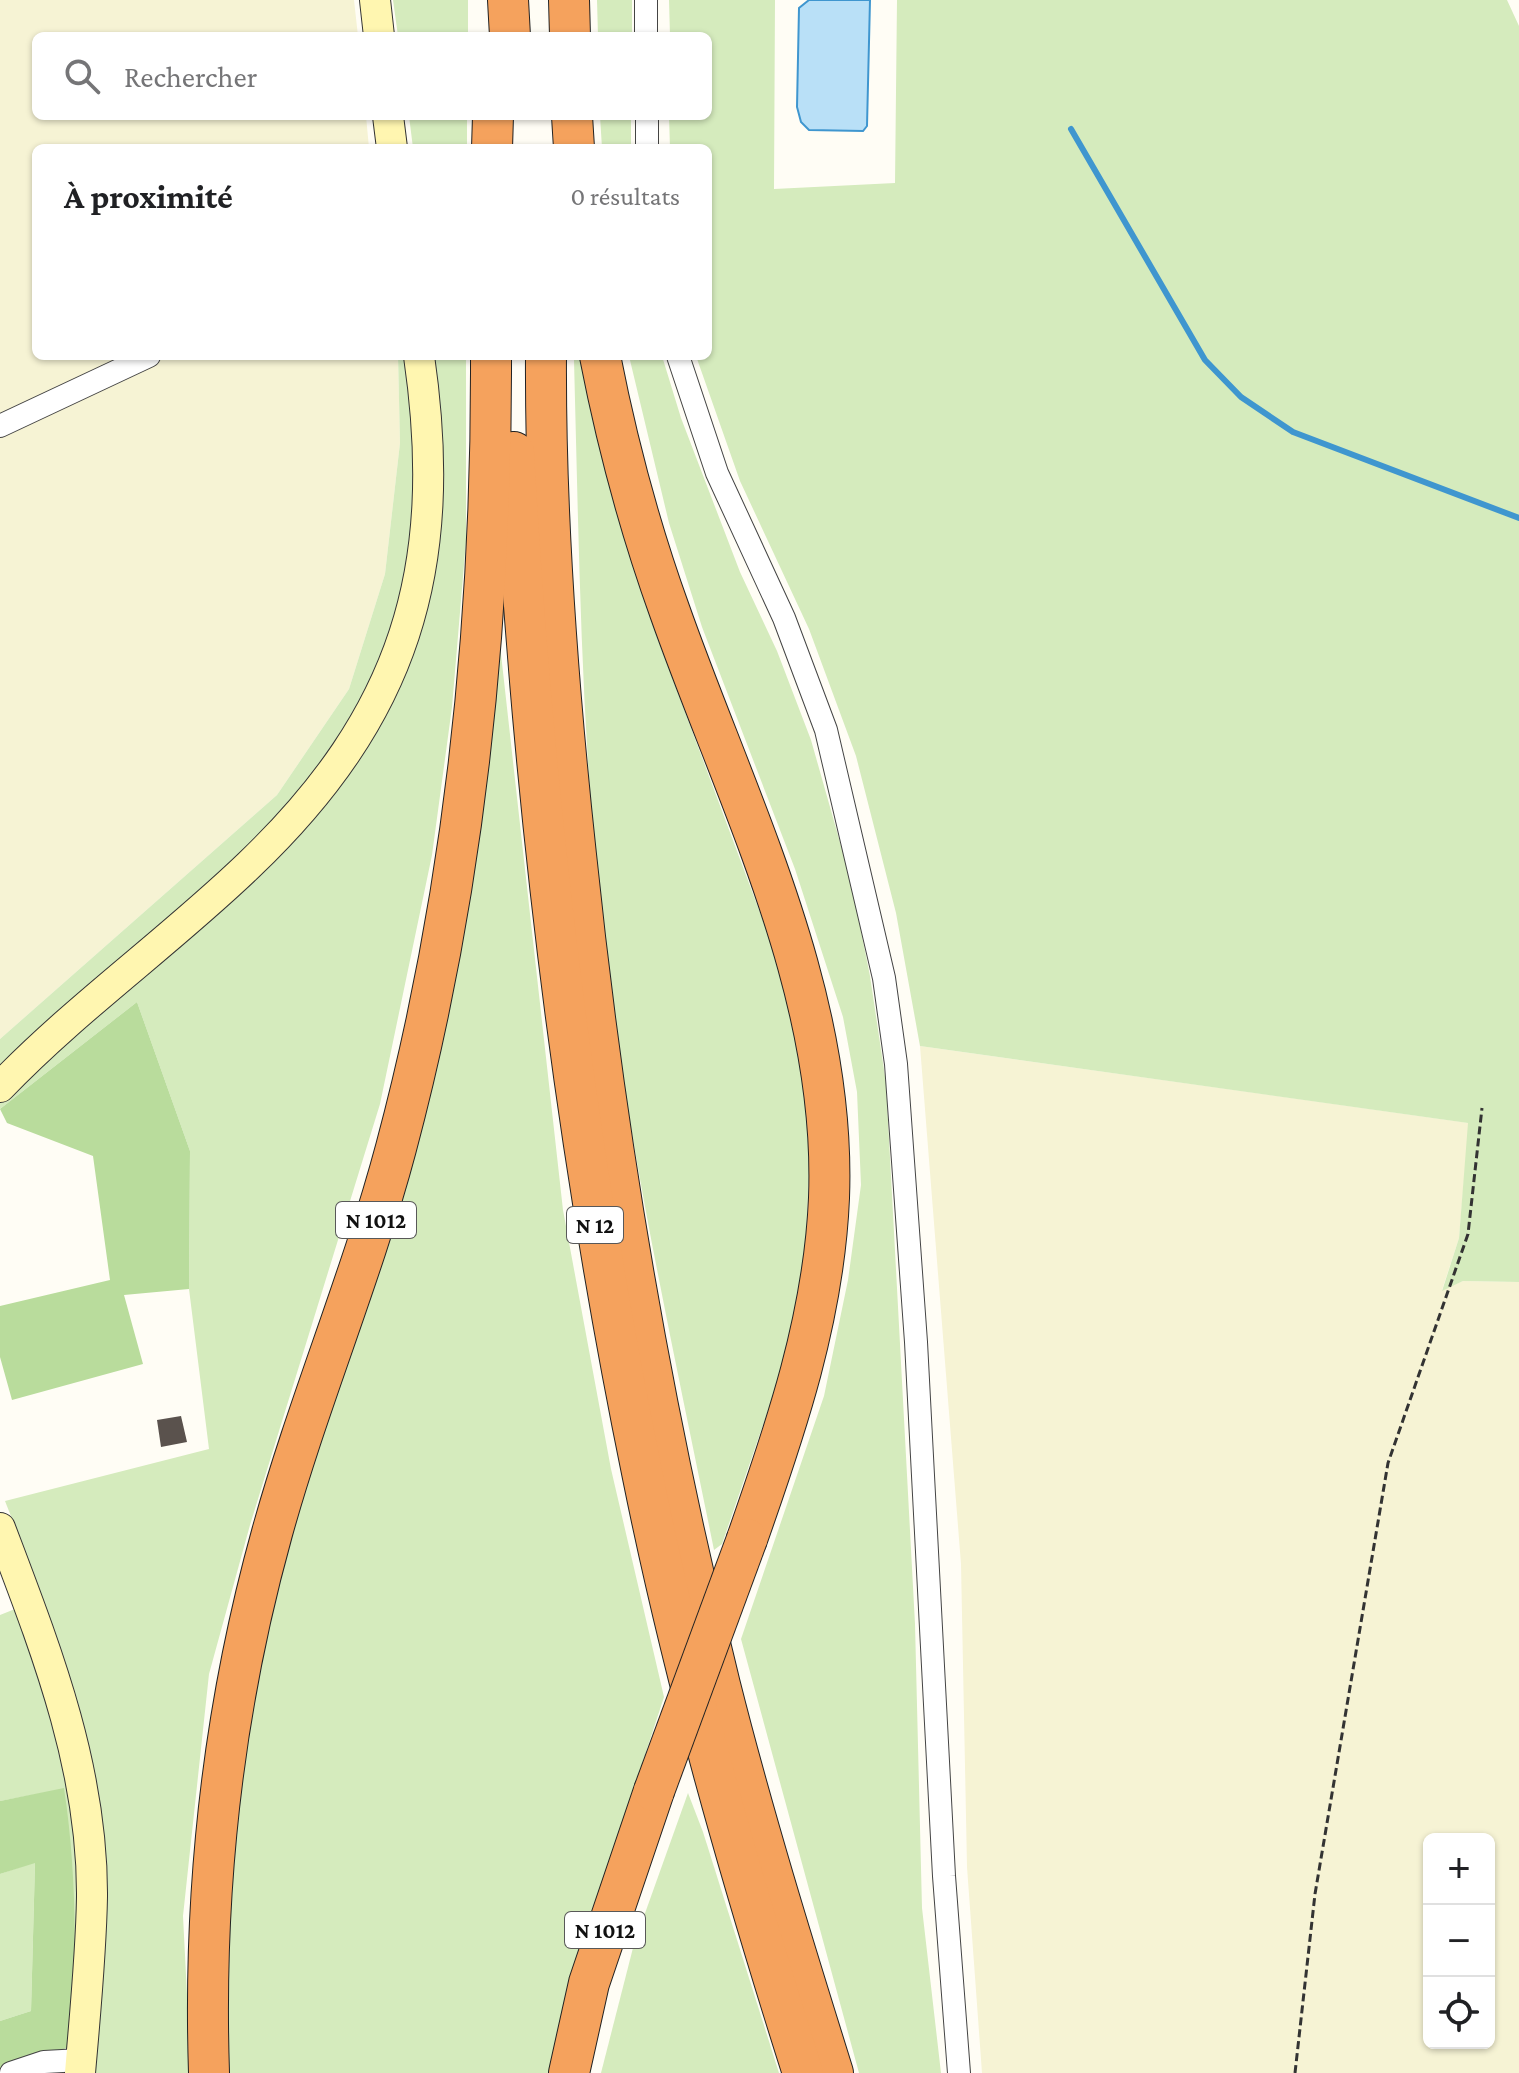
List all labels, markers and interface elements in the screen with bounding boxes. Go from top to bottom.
search box [32,32,712,120]
icon: search [60,54,104,98]
text: Rechercher [124,60,257,93]
text: À proximité [64,178,233,215]
text: 0 résultats [570,182,680,211]
road number: N 1012 [336,1202,416,1238]
road number: N 12 [567,1207,623,1243]
map controls [1423,1833,1495,2049]
button: + [1423,1833,1495,1905]
button: − [1423,1905,1495,1977]
road number: N 1012 [565,1912,645,1948]
button: locate [1423,1977,1495,2049]

